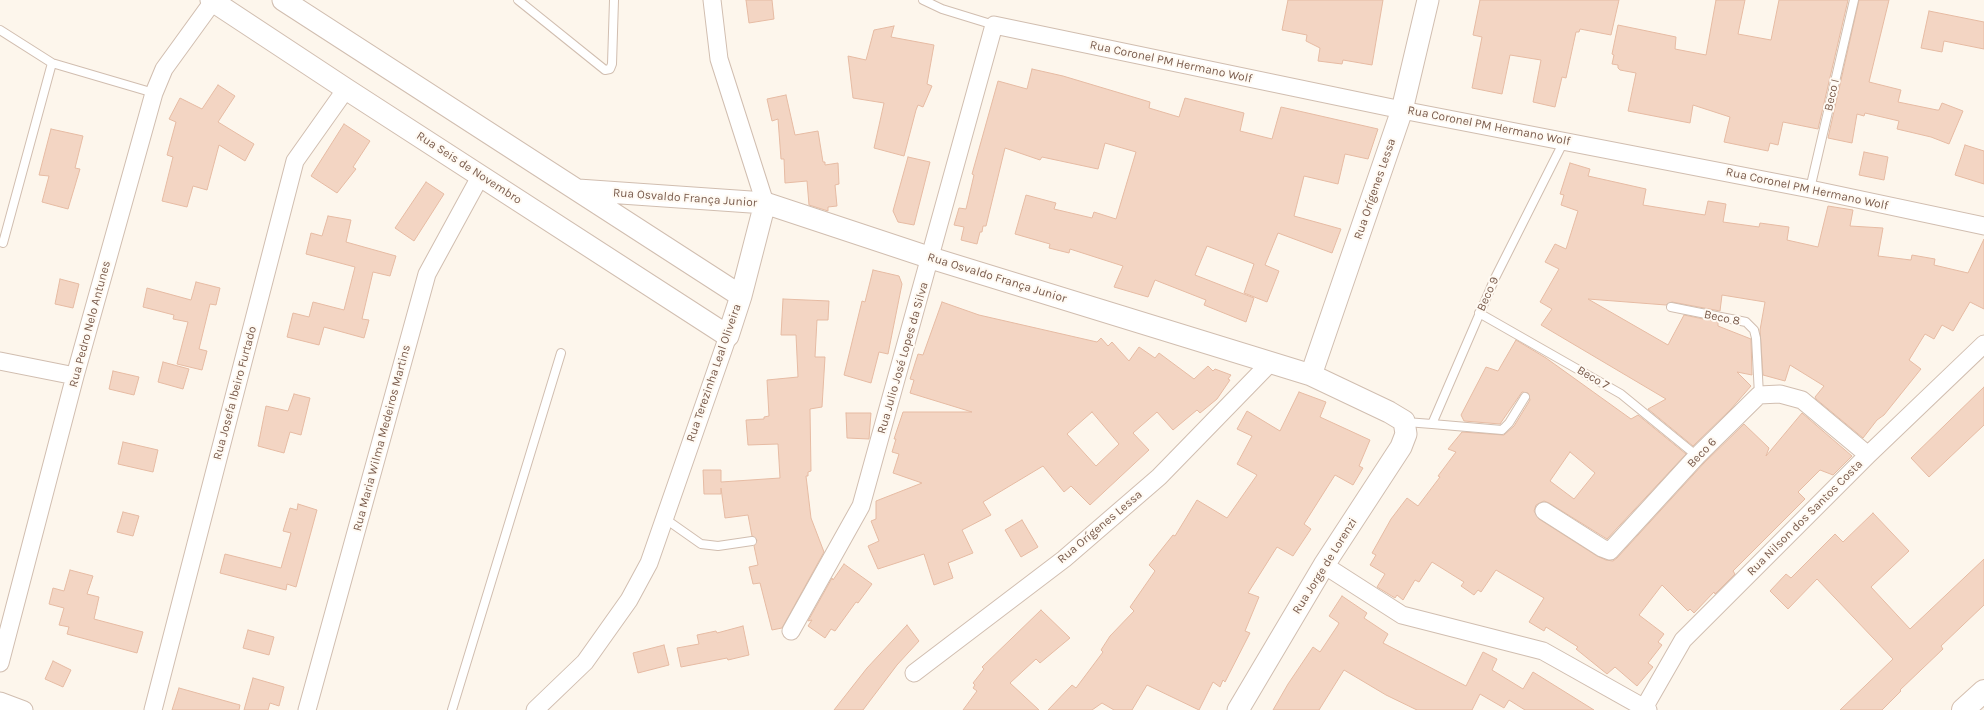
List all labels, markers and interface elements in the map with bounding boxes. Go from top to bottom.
street label: Rua Coronel PM Hermano Wolf [1089,38,1253,86]
street label: Beco I [1821,78,1843,112]
street label: Rua Coronel PM Hermano Wolf [1406,103,1572,149]
street label: Rua Seis de Novembro [414,129,524,207]
street label: Rua Orígenes Lessa [1351,136,1399,242]
street label: Rua Coronel PM Hermano Wolf [1725,165,1889,213]
street label: Rua Osvaldo França Junior [612,186,758,210]
street label: Rua Osvaldo França Junior [926,250,1068,306]
street label: Rua Pedro Nelo Antunes [66,259,114,389]
street label: Beco 9 [1474,275,1502,313]
street label: Rua Julio José Lopes da Silva [874,280,932,436]
street label: Rua Terezinha Leal Oliveira [684,302,744,444]
street label: Beco 8 [1703,307,1741,329]
street label: Rua Josefa Ibeiro Furtado [210,325,260,461]
street label: Rua Maria Wilma Medeiros Martins [350,343,414,533]
street label: Beco 7 [1574,363,1612,393]
street label: Beco 6 [1684,435,1720,471]
street label: Rua Nilson dos Santos Costa [1744,457,1866,579]
street label: Rua Orígenes Lessa [1055,487,1145,567]
street label: Rua Jorge de Lorenzi [1290,515,1360,617]

